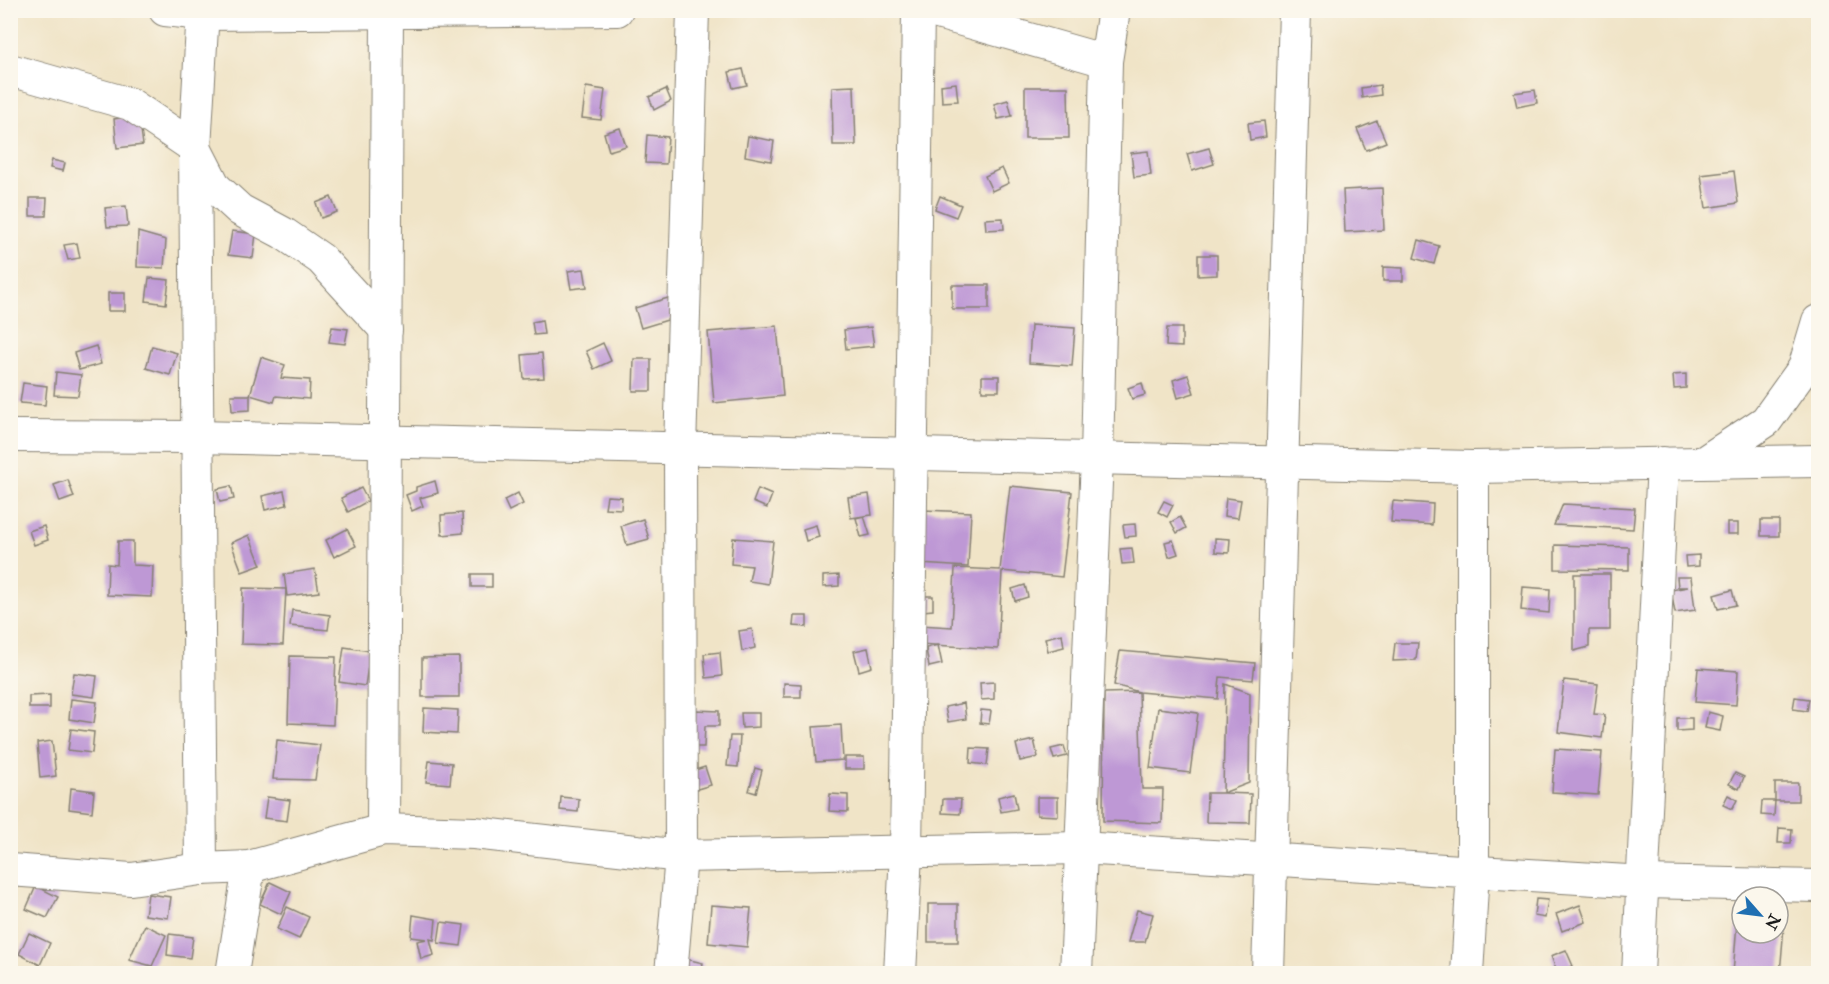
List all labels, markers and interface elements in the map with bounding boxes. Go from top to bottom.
north arrow [1730,885,1790,945]
text: N [1760,910,1785,933]

